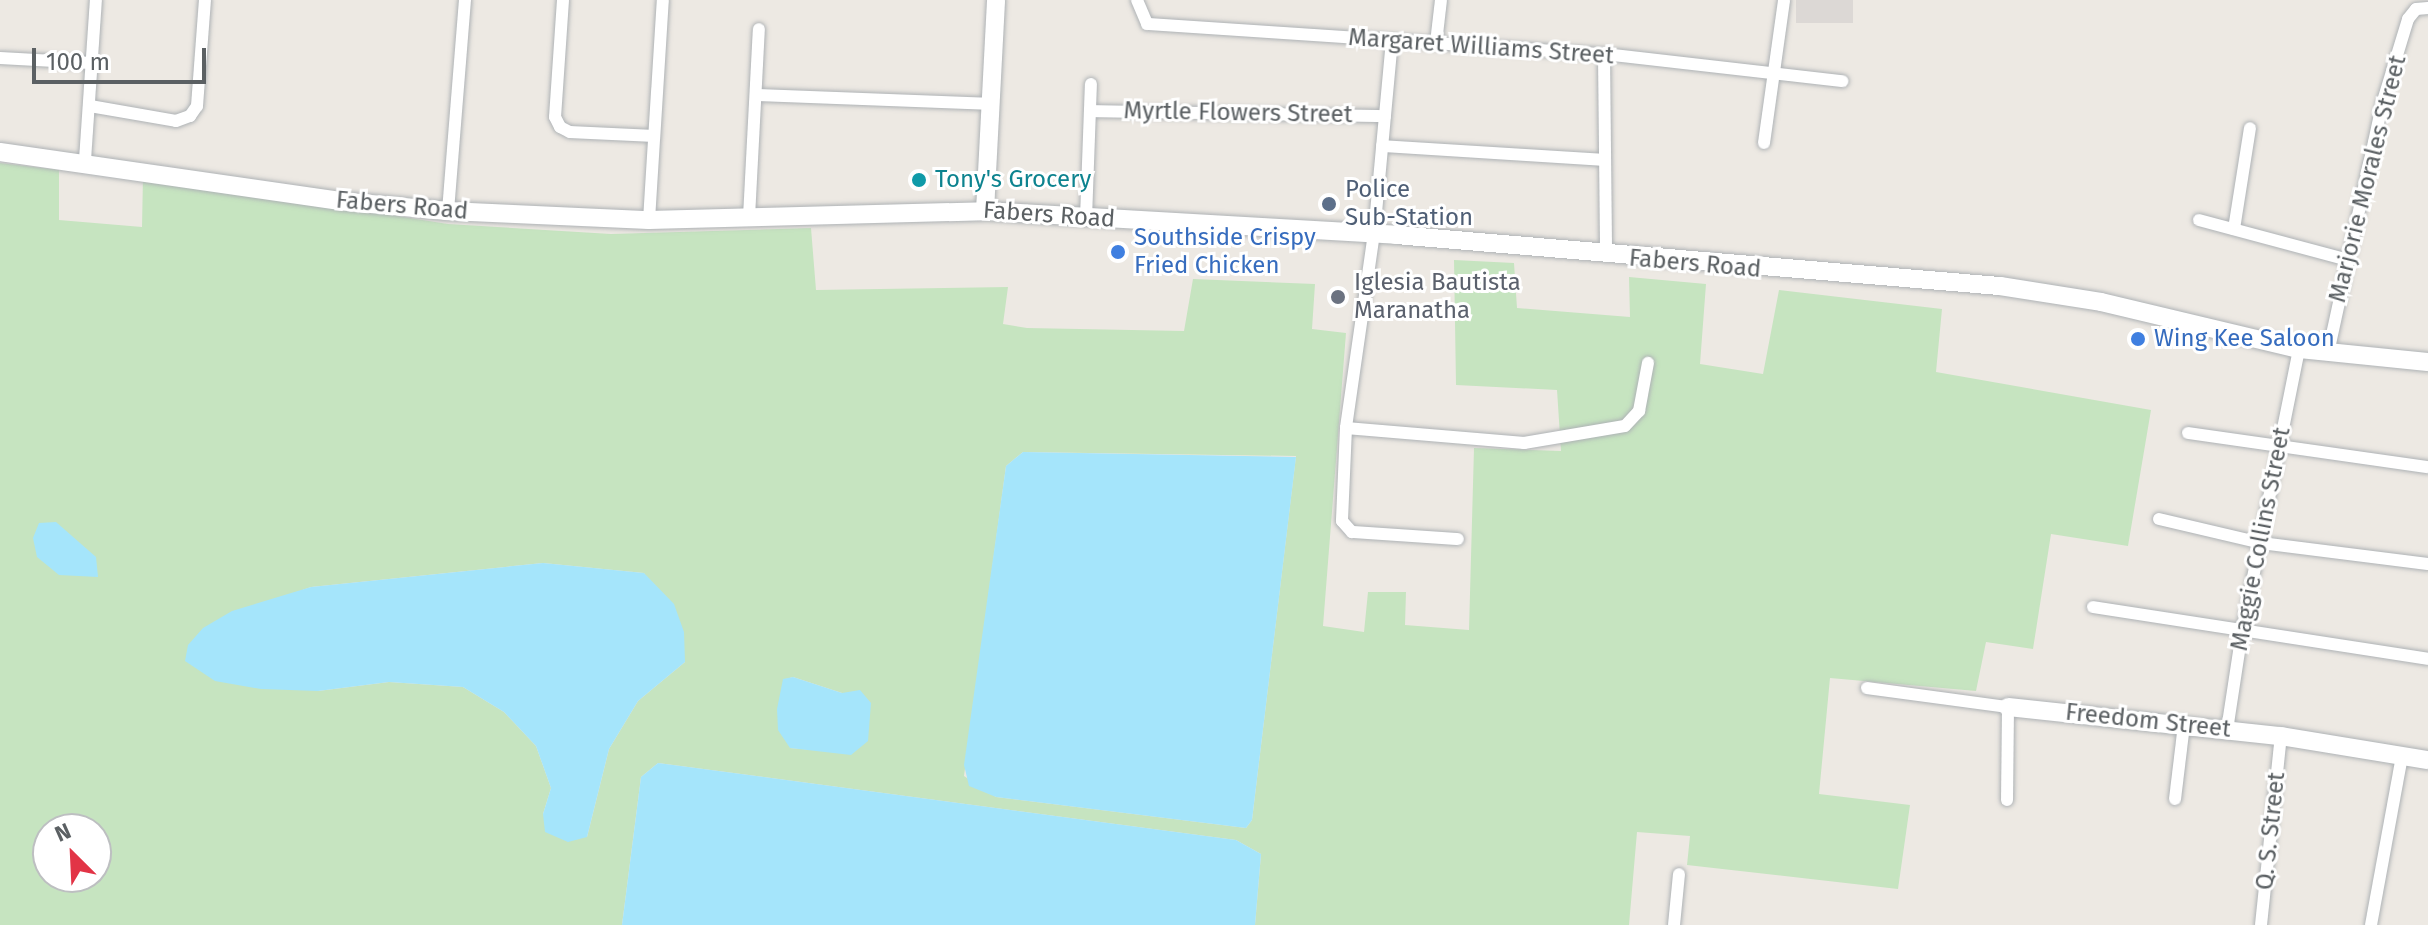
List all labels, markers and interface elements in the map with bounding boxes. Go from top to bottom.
street label: Margaret Williams Street [1347,23,1615,71]
scale bar [36,32,210,82]
text: 100 m [46,48,110,76]
street label: Marjorie Morales Street [2323,53,2413,305]
street label: Myrtle Flowers Street [1123,97,1353,129]
place label: Tony's Grocery [935,166,1091,194]
marker: Tony's Grocery [910,171,928,189]
place label: Police Sub-Station [1345,176,1473,232]
street label: Fabers Road [335,186,469,226]
marker: Police Sub-Station [1320,195,1338,213]
street label: Fabers Road [982,196,1116,234]
place label: Southside Crispy Fried Chicken [1134,224,1316,280]
marker: Southside Crispy Fried Chicken [1109,243,1127,261]
street label: Fabers Road [1628,244,1762,284]
place label: Iglesia Bautista Maranatha [1354,269,1521,325]
marker: Iglesia Bautista Maranatha [1329,288,1347,306]
place label: Wing Kee Saloon [2154,325,2335,353]
marker: Wing Kee Saloon [2129,330,2147,348]
street label: Maggie Collins Street [2225,425,2297,653]
street label: Freedom Street [2064,698,2232,744]
street label: Q. S. Street [2250,771,2292,891]
north arrow [32,813,112,893]
text: N [51,817,75,848]

